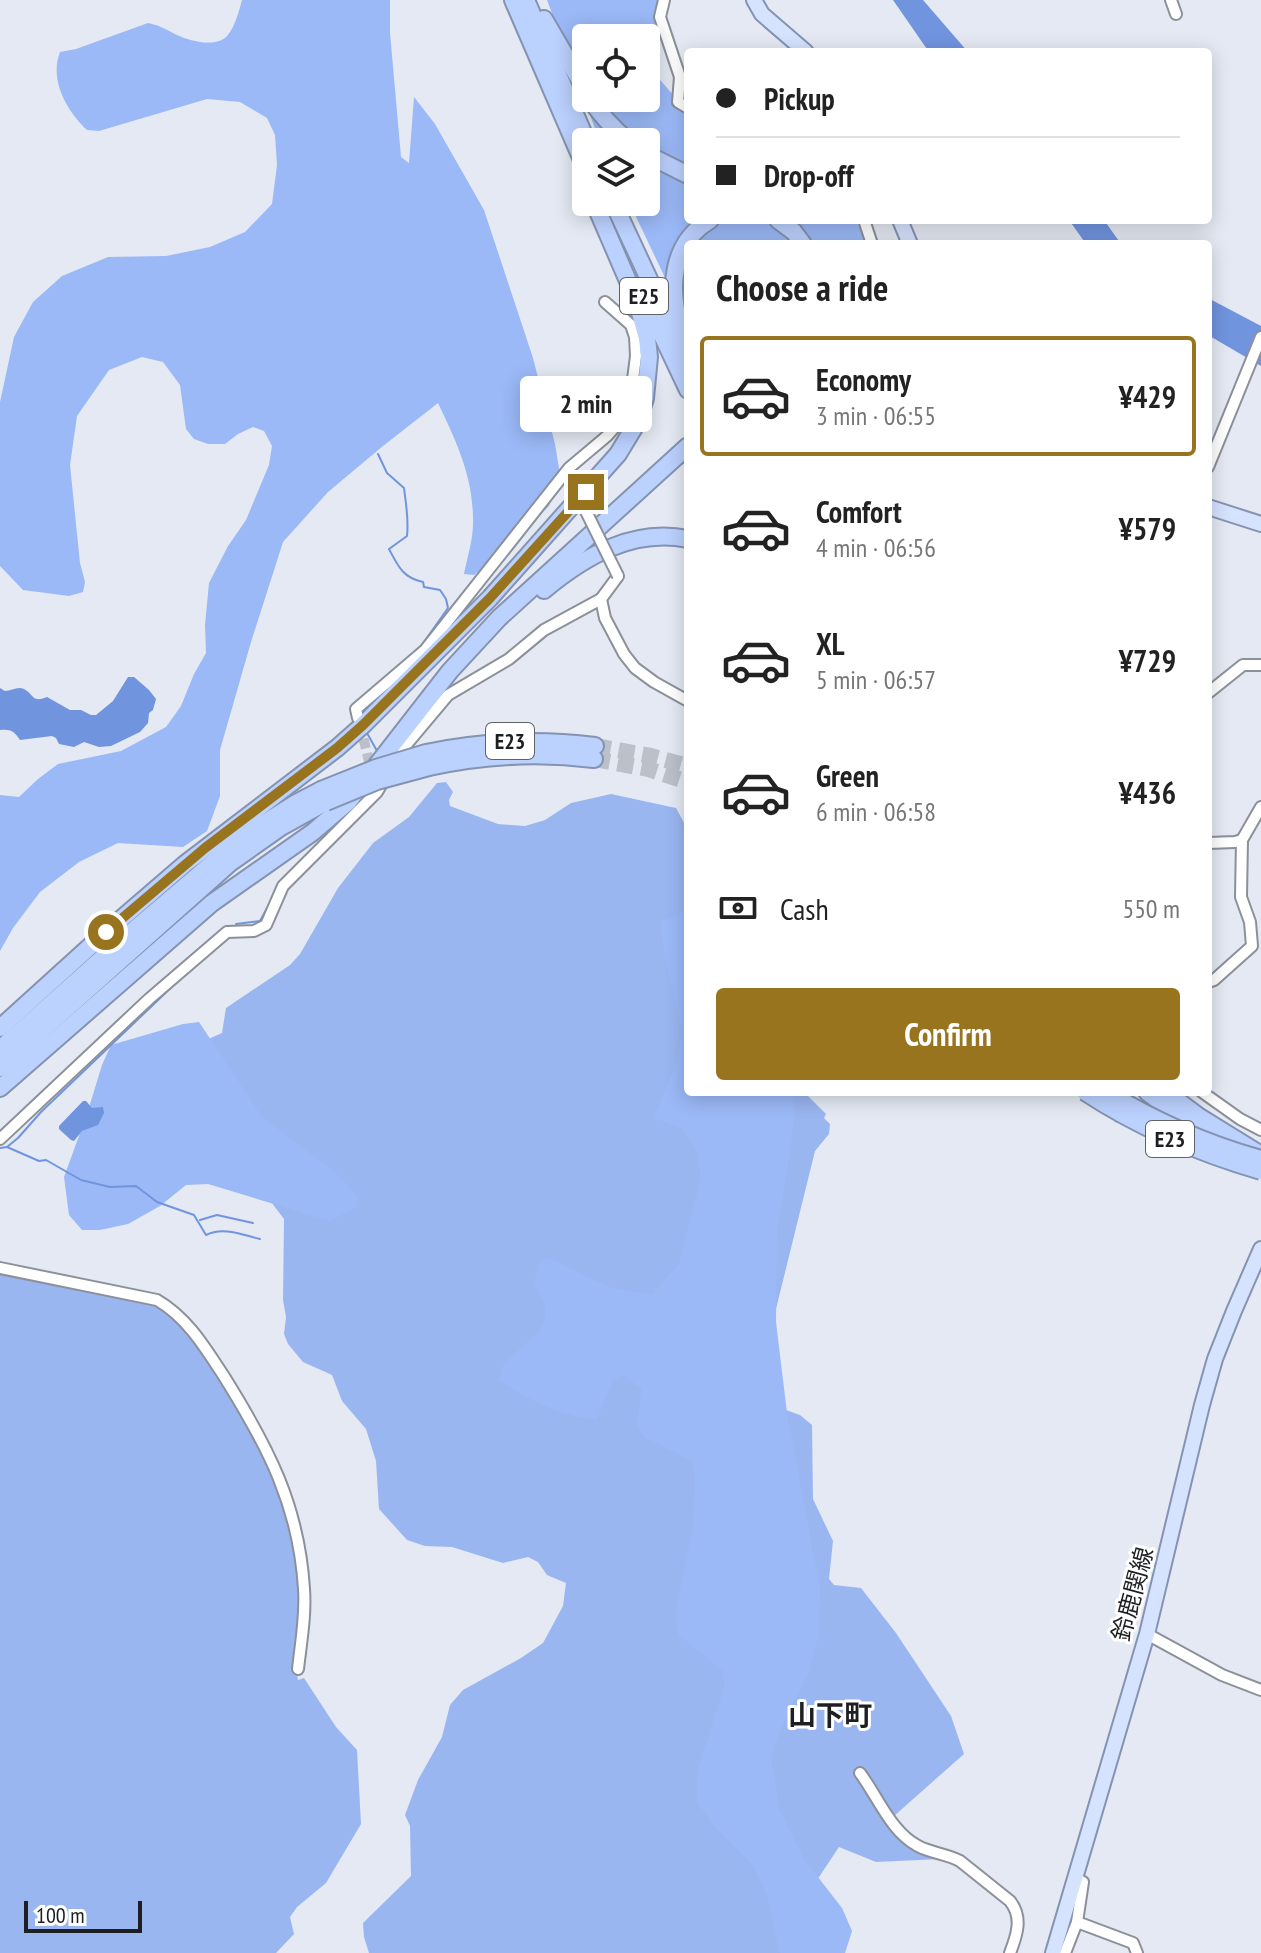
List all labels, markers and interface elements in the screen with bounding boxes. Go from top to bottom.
map controls [572,24,660,216]
button: locate [572,24,660,112]
text: Pickup [764,79,835,118]
button: layers [572,128,660,216]
text: Drop-off [764,156,854,195]
text: Choose a ride [716,264,888,311]
road number: E25 [620,278,668,314]
icon: car [720,360,792,432]
text: Economy [816,360,911,399]
callout: 2 min [520,376,652,432]
text: ¥429 [1119,377,1176,416]
text: 2 min [560,387,612,420]
text: 3 min · 06:55 [816,399,936,432]
route end [568,474,604,510]
icon: car [720,492,792,564]
text: Comfort [816,492,902,531]
text: ¥579 [1119,509,1176,548]
text: 4 min · 06:56 [816,531,936,564]
icon: car [720,624,792,696]
text: XL [816,624,845,663]
text: ¥729 [1119,641,1176,680]
text: 5 min · 06:57 [816,663,936,696]
road number: E23 [486,723,534,759]
icon: car [720,756,792,828]
text: Green [816,756,879,795]
text: ¥436 [1119,773,1176,812]
text: 6 min · 06:58 [816,795,936,828]
icon: cash [716,886,760,930]
text: Cash [780,889,829,928]
text: 550 m [1122,892,1180,925]
route start [88,914,124,950]
button: Confirm [716,988,1180,1080]
road number: E23 [1146,1121,1194,1157]
street label: 鈴鹿関線 [1105,1543,1160,1644]
district label: 山下町 [788,1696,872,1733]
scale bar [24,1897,142,1933]
text: 100 m [36,1901,85,1929]

